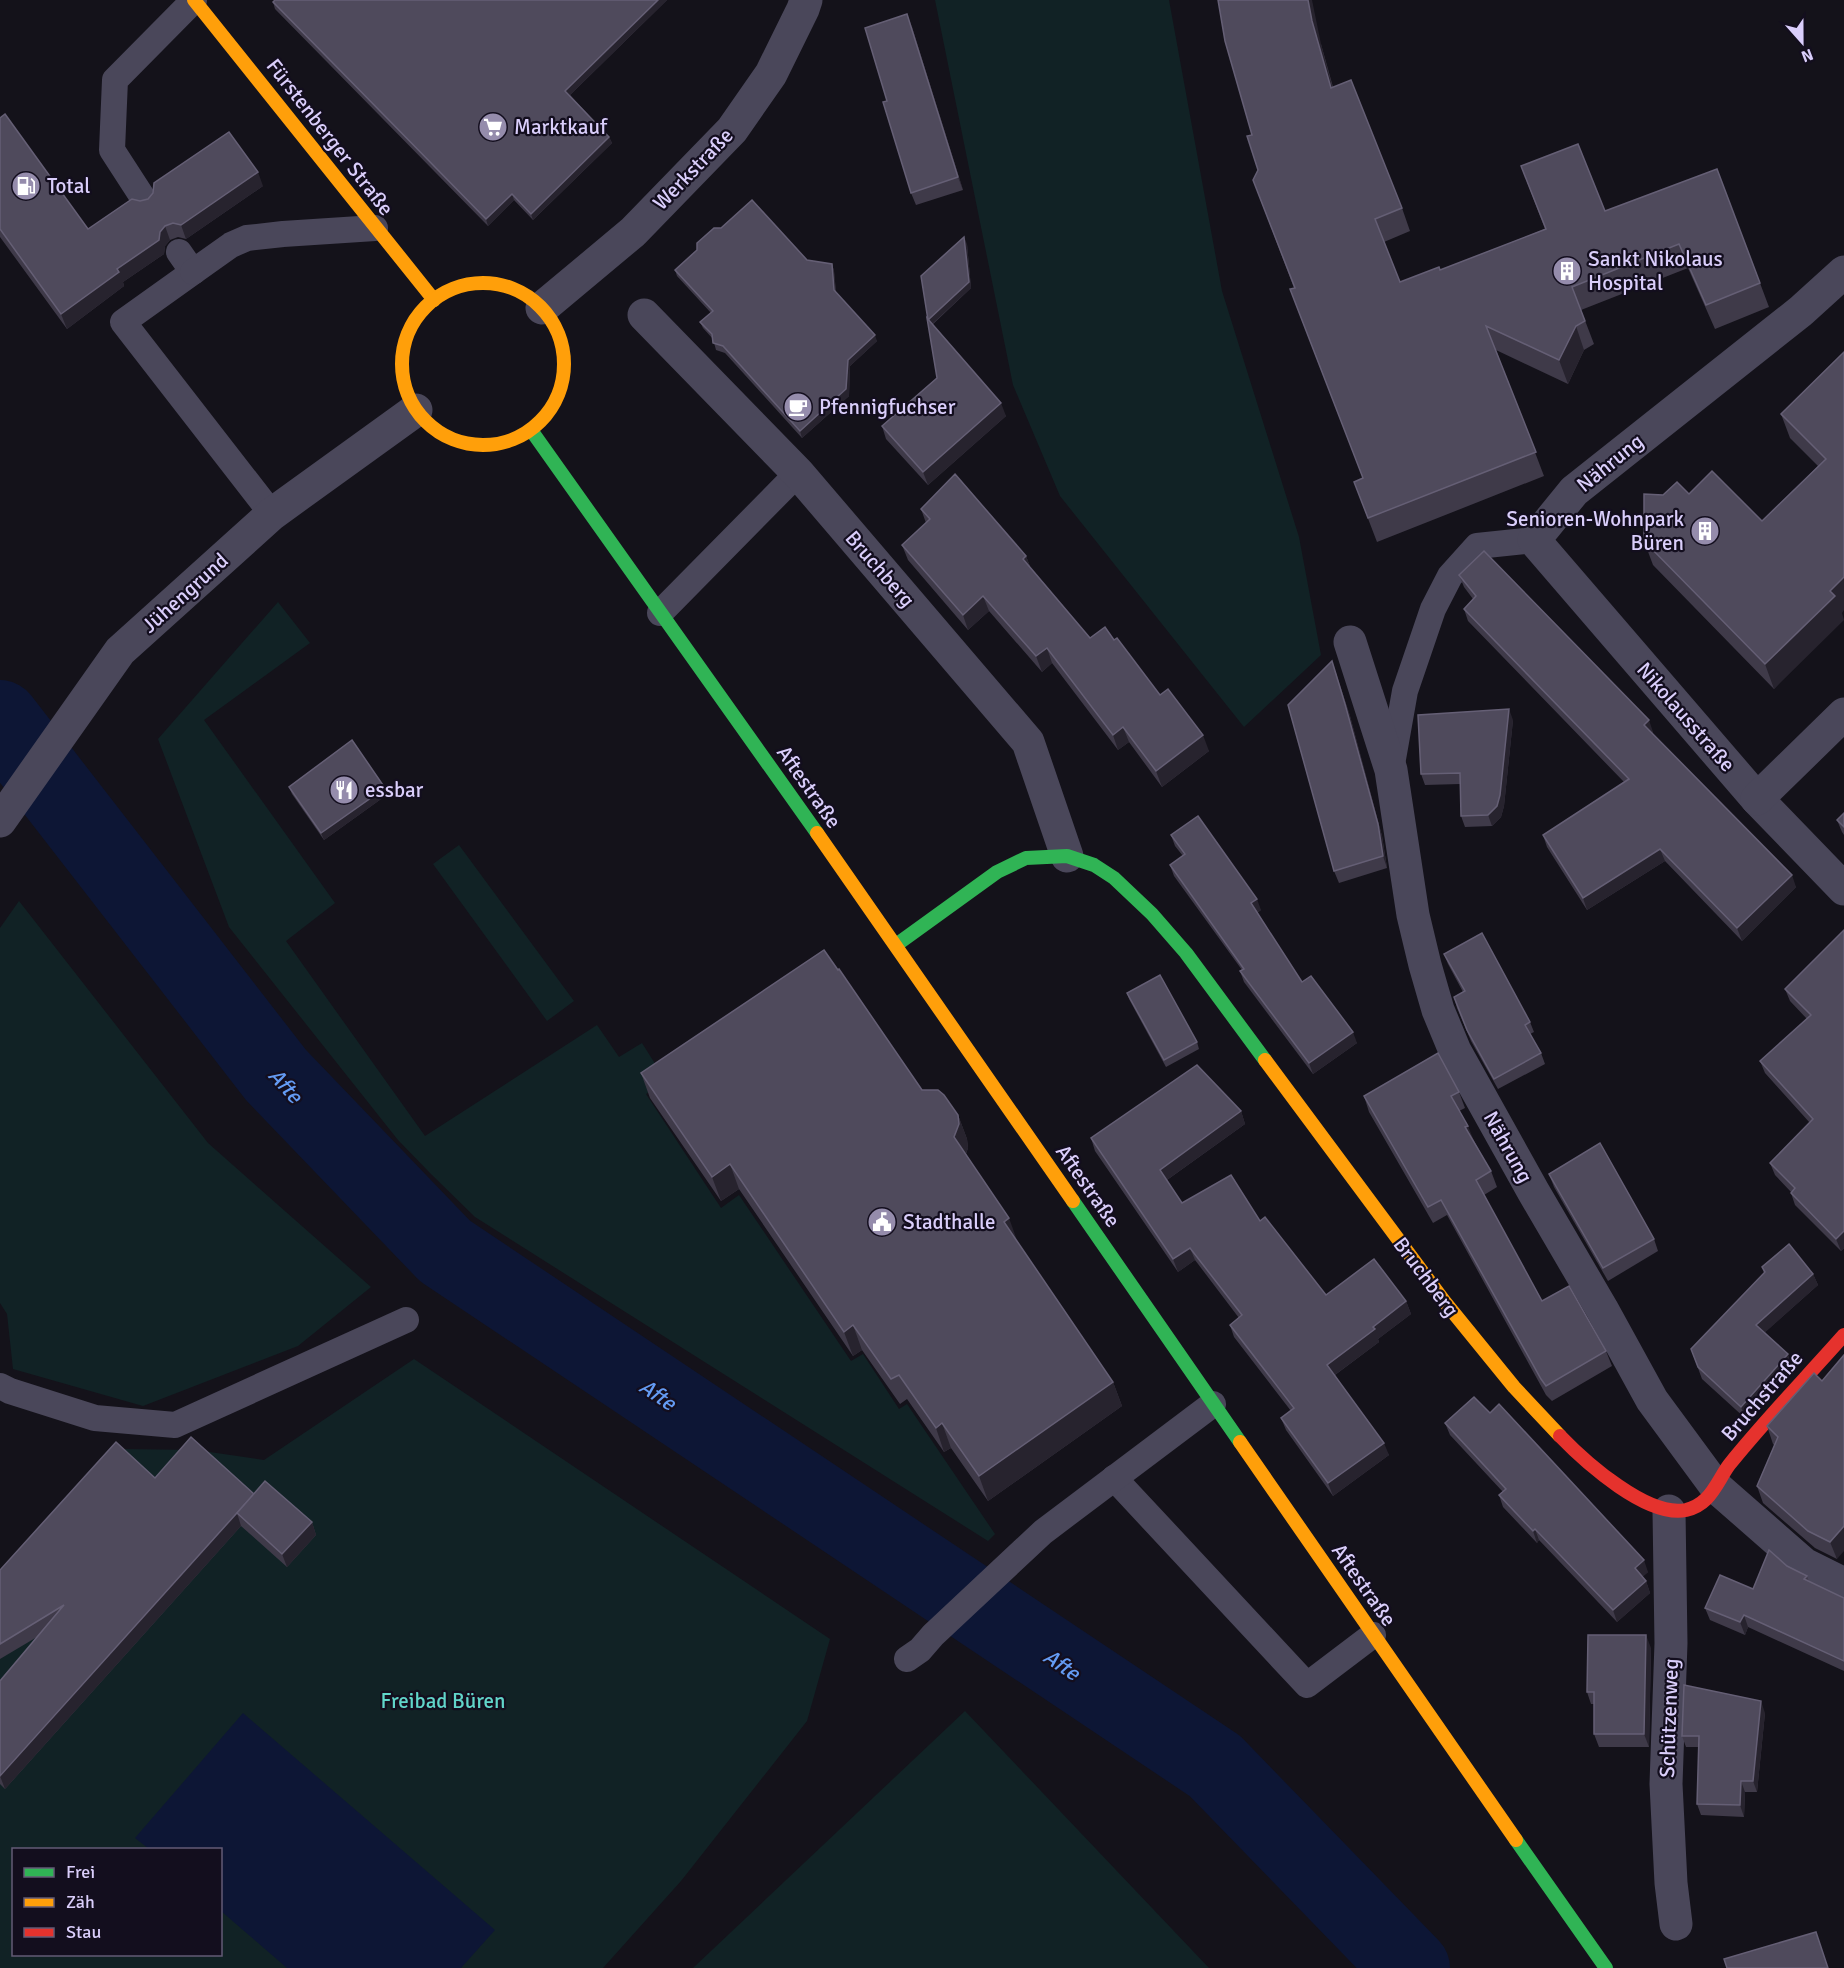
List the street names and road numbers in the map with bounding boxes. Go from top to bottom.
street label: Fürstenberger Straße [261,53,399,221]
street label: Werkstraße [647,122,739,216]
street label: Nährung [1571,428,1649,498]
street label: Bruchberg [840,525,920,613]
street label: Jühengrund [136,547,234,639]
street label: Nikolausstraße [1631,657,1741,777]
street label: Aftestraße [771,741,847,833]
street label: Nährung [1478,1107,1538,1187]
street label: Aftestraße [1050,1140,1126,1232]
street label: Bruchberg [1388,1232,1464,1322]
street label: Bruchstraße [1716,1345,1808,1447]
street label: Aftestraße [1326,1539,1402,1631]
street label: Schützenweg [1654,1658,1684,1778]

